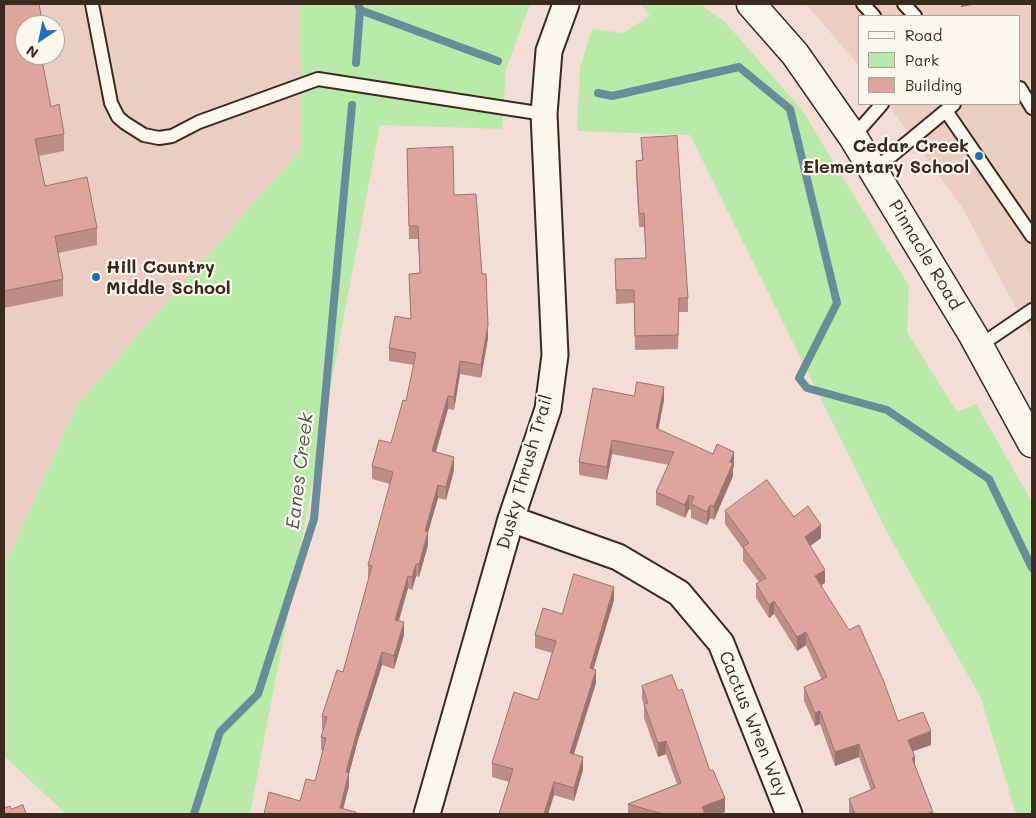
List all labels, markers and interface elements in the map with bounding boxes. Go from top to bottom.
north arrow [15,15,65,65]
legend [858,15,1021,105]
text: Road [905,25,942,45]
text: N [22,41,42,63]
text: Park [905,50,939,70]
text: Building [905,75,962,95]
place label: Cedar Creek Elementary School [803,135,969,178]
marker: Cedar Creek Elementary School [973,150,985,162]
street label: Pinnacle Road [884,196,966,314]
place label: Hill Country Middle School [106,256,231,298]
marker: Hill Country Middle School [90,271,102,283]
street label: Dusky Thrush Trail [493,392,557,552]
water label: Eanes Creek [282,412,318,530]
street label: Cactus Wren Way [714,648,792,800]

